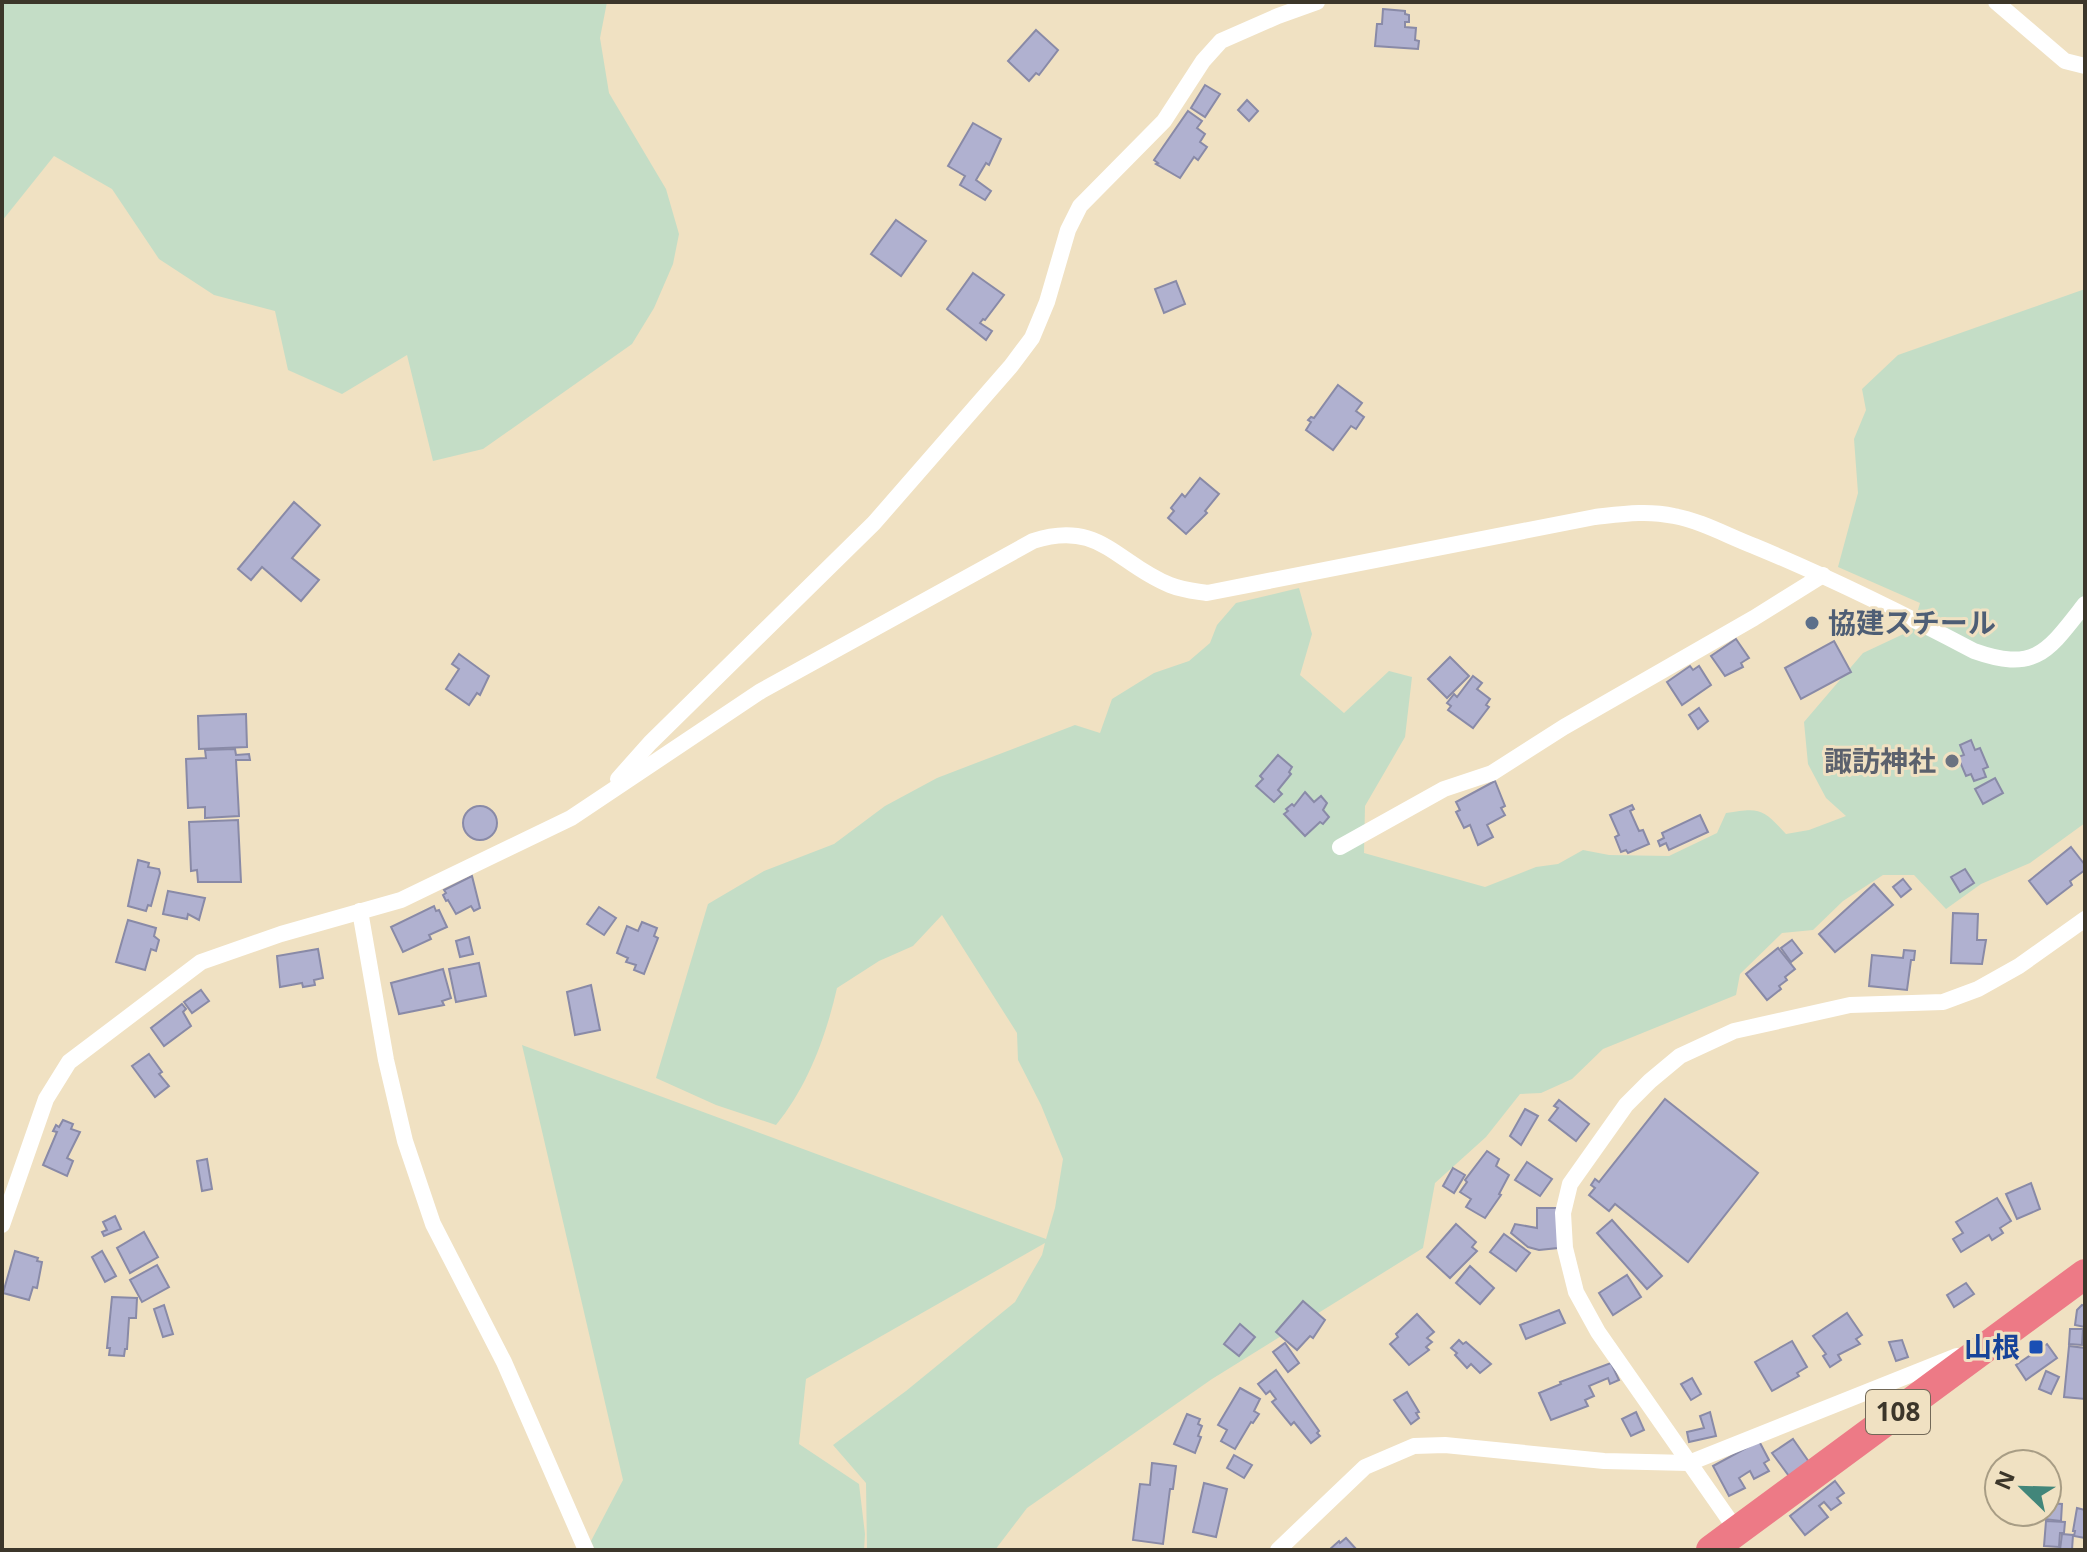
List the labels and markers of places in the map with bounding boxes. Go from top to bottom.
place label: 協建スチール [1828,603,1996,641]
marker: 協建スチール [1803,614,1821,632]
place label: 諏訪神社 [1824,741,1936,779]
marker: 諏訪神社 [1943,752,1961,770]
place label: 山根 [1964,1327,2020,1365]
marker: 山根 [2027,1338,2045,1356]

